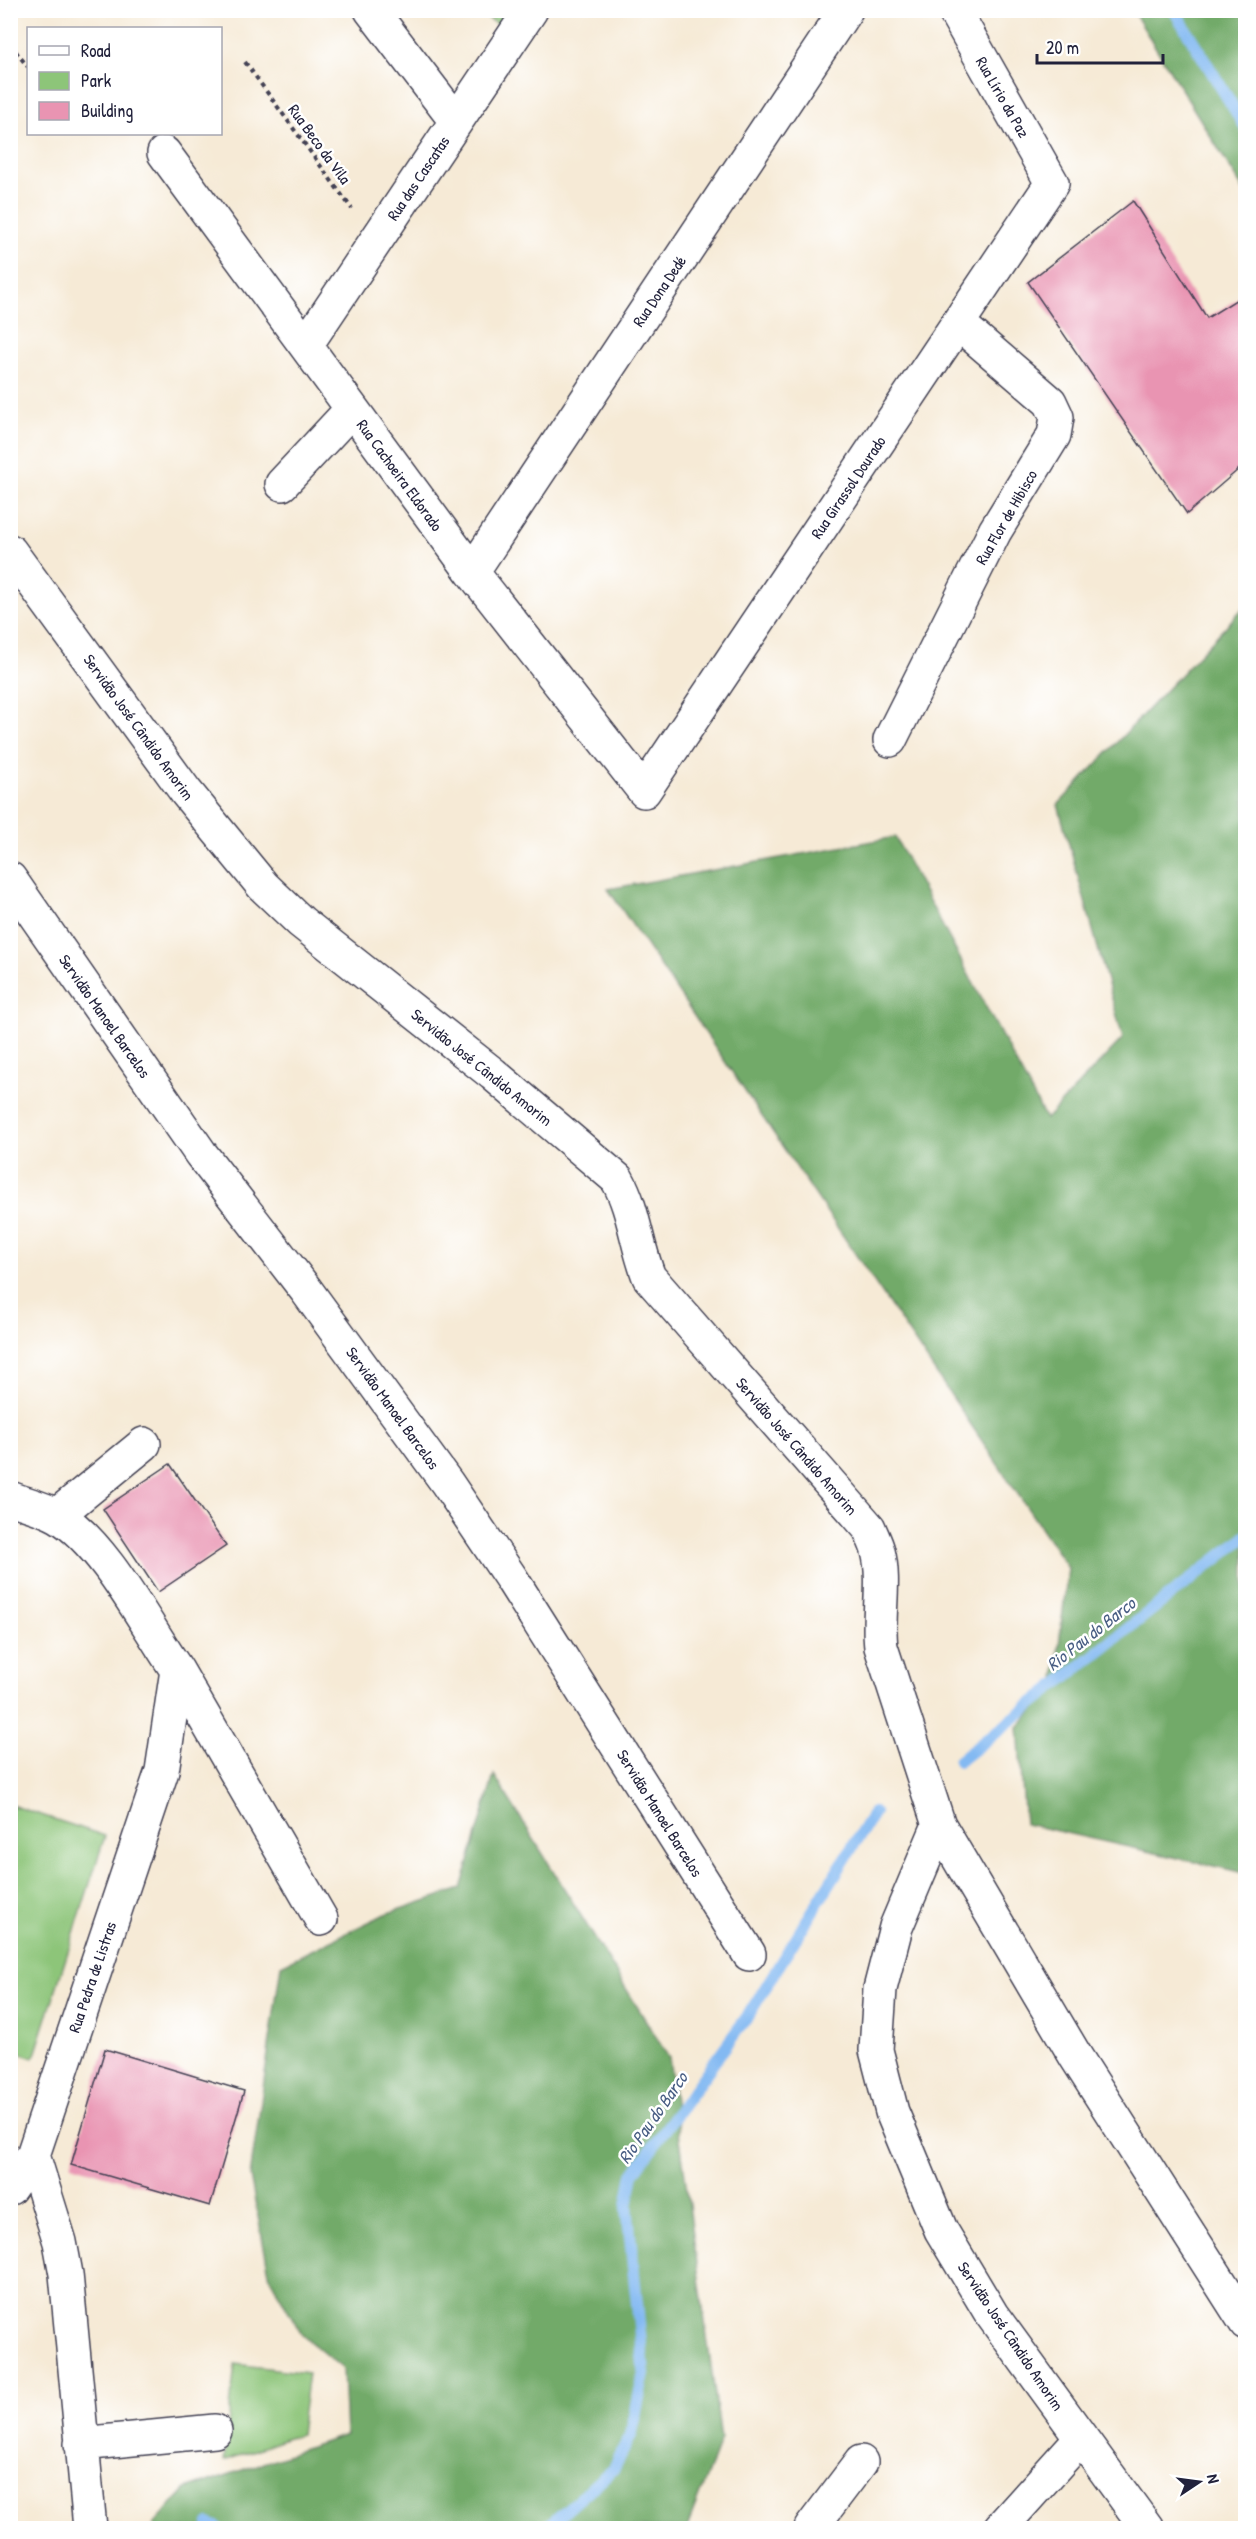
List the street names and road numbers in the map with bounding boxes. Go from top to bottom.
street label: Rua Lírio da Paz [971,53,1035,142]
street label: Rua Beco da Vila [284,100,356,188]
street label: Rua das Cascatas [382,131,454,225]
street label: Rua Dona Dedé [627,251,691,331]
street label: Rua Cachoeira Eldorado [352,415,448,536]
street label: Rua Girassol Dourado [805,431,891,543]
street label: Rua Flor de Hibisco [970,465,1042,569]
street label: Servidão José Cândido Amorim [79,650,199,804]
street label: Servidão Manoel Barcelos [54,950,156,1082]
street label: Servidão José Cândido Amorim [407,1003,557,1131]
street label: Servidão Manoel Barcelos [341,1342,445,1474]
street label: Servidão José Cândido Amorim [731,1373,863,1519]
street label: Servidão Manoel Barcelos [612,1745,708,1881]
street label: Rua Pedra de Listras [63,1919,121,2035]
street label: Servidão José Cândido Amorim [953,2257,1069,2415]

